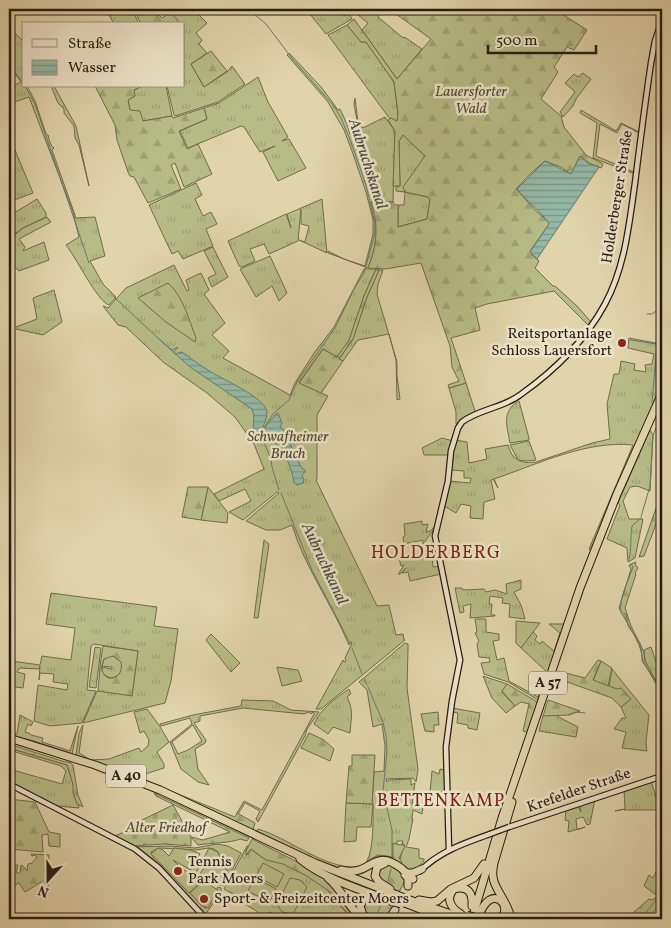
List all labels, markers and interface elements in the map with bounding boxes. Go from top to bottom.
legend [22,22,185,88]
scale bar [488,22,596,54]
text: 500 m [496,31,538,52]
text: Straße [68,34,111,55]
text: Wasser [68,58,116,79]
park label: Lauersforter Wald [435,82,507,120]
water label: Aubruchskanal [342,115,392,212]
street label: Holderberger Straße [597,129,639,265]
place label: Reitsportanlage Schloss Lauersfort [491,324,612,362]
marker: Reitsportanlage Schloss Lauersfort [616,337,628,349]
park label: Schwafheimer Bruch [247,427,329,465]
water label: Aubruchkanal [295,518,353,609]
district label: HOLDERBERG [371,541,501,566]
road number: A 57 [529,671,567,694]
street label: Krefelder Straße [524,763,634,819]
road number: A 40 [106,764,146,788]
district label: BETTENKAMP [377,789,505,814]
park label: Alter Friedhof [125,818,209,839]
place label: Tennis Park Moers [188,852,263,890]
north arrow [22,856,72,906]
marker: Tennis Park Moers [172,865,184,877]
text: N [36,880,52,901]
place label: Sport- & Freizeitcenter Moers [214,889,409,910]
marker: Sport- & Freizeitcenter Moers [198,893,210,905]

